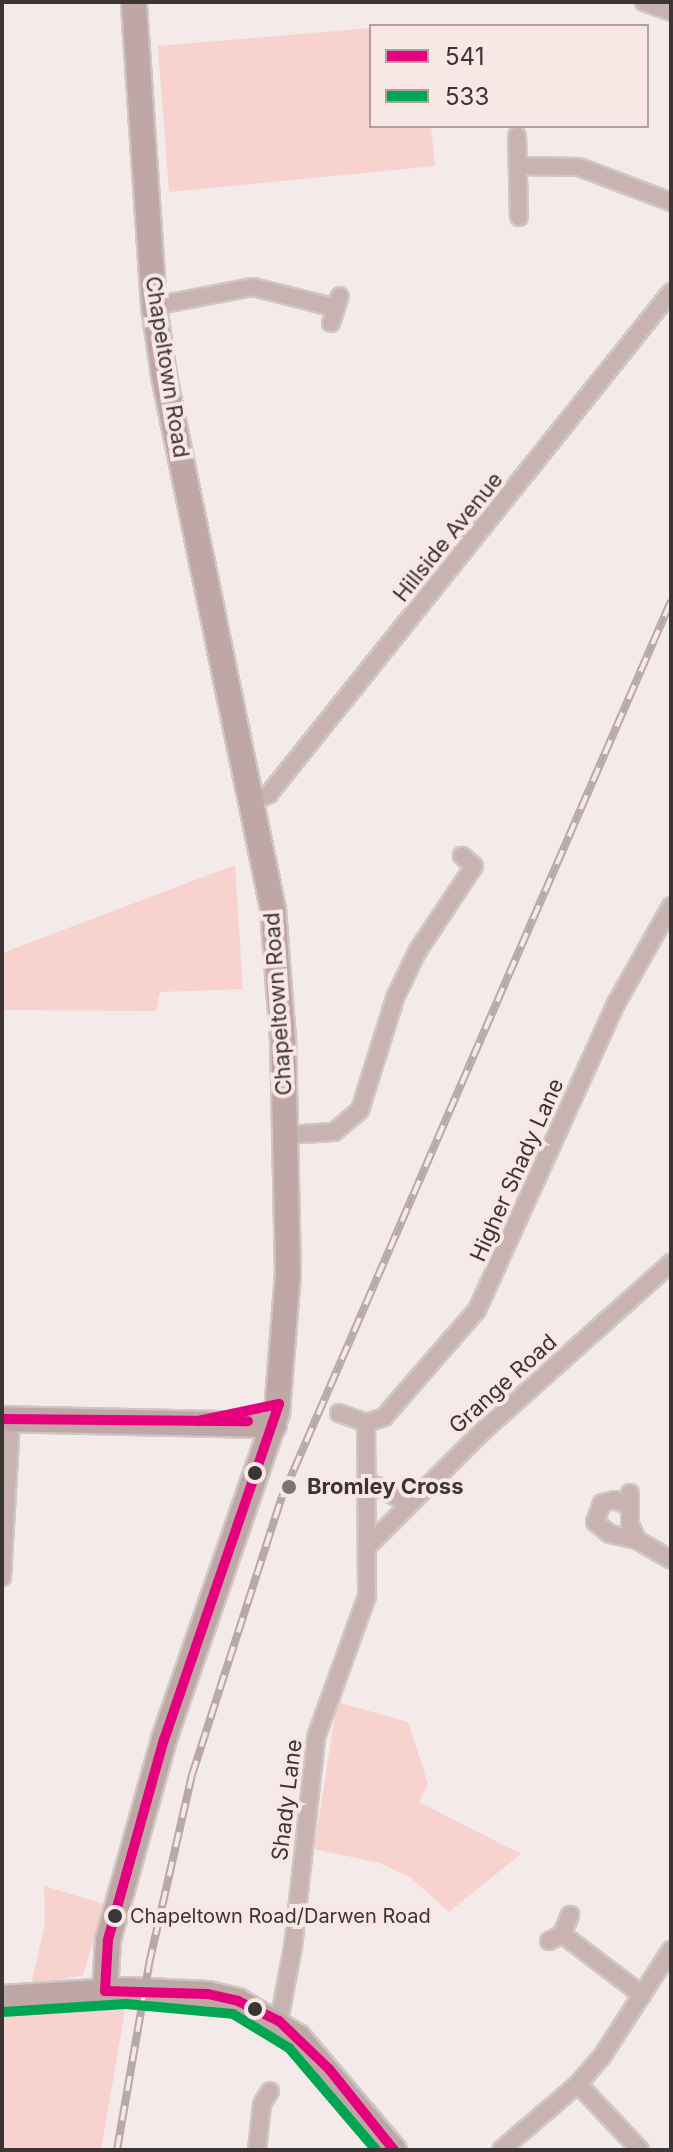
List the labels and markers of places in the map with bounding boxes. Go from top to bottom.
unlabelled marker [247,1465,263,1481]
place label: Bromley Cross [307,1474,464,1500]
marker: Bromley Cross [278,1476,300,1498]
place label: Chapeltown Road/Darwen Road [130,1904,431,1928]
marker: Chapeltown Road/Darwen Road [107,1908,123,1924]
unlabelled marker [247,2001,263,2017]

